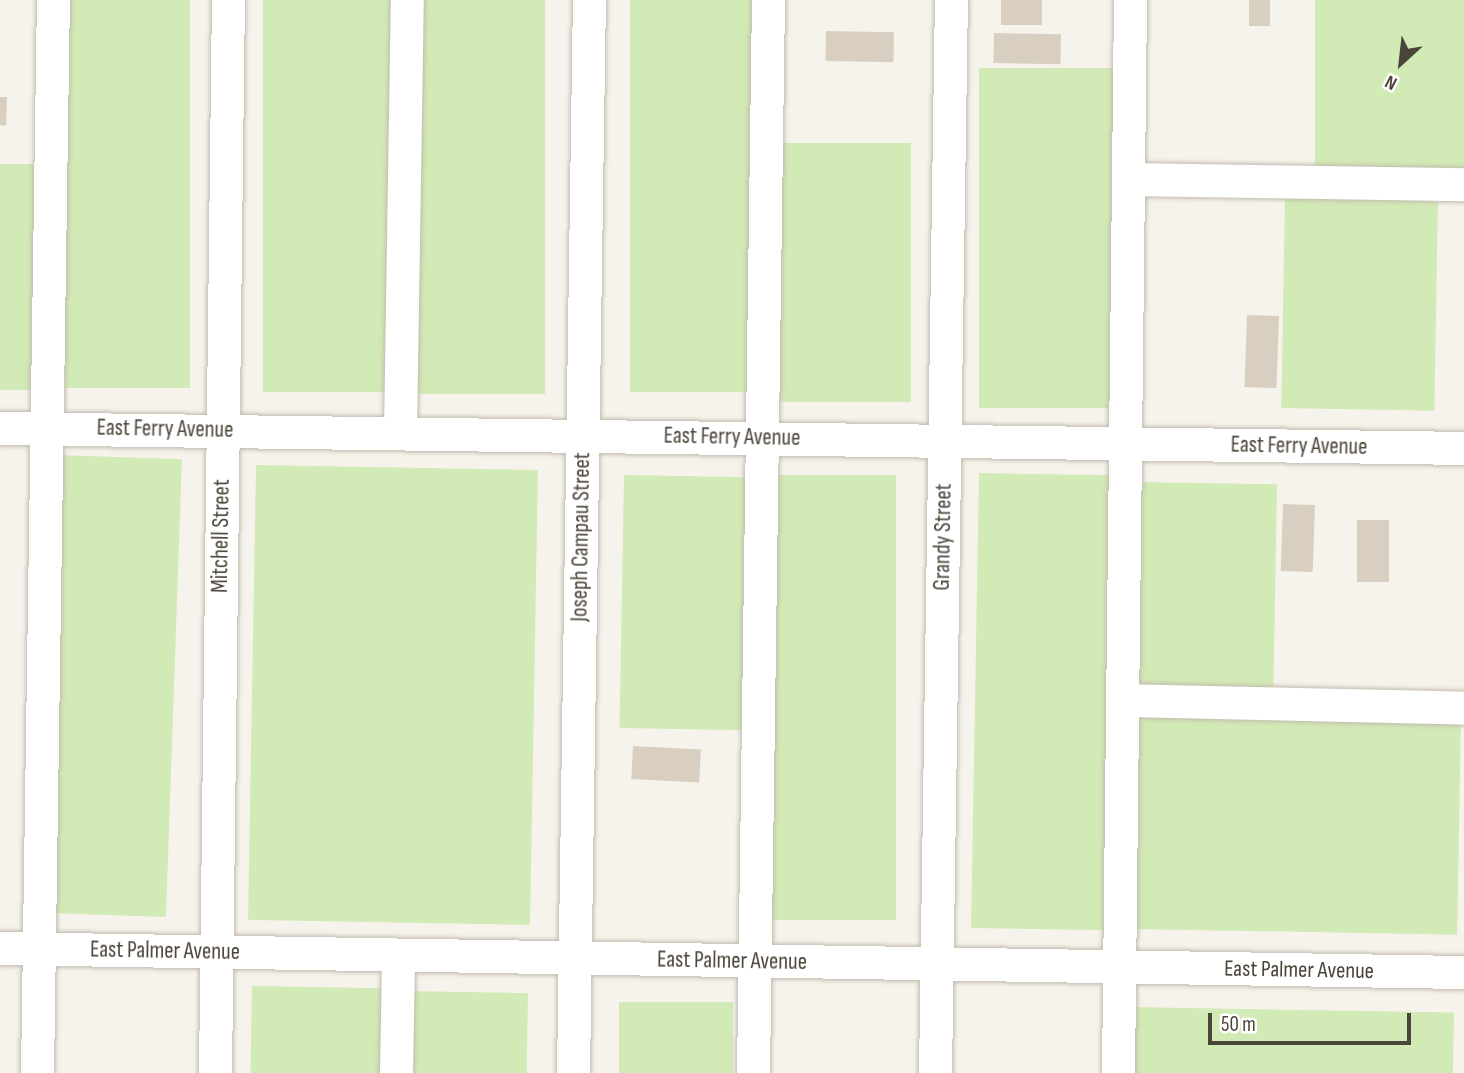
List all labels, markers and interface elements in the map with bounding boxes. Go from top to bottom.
north arrow [1366,28,1436,98]
text: N [1381,70,1401,95]
street label: East Ferry Avenue [96,414,234,444]
street label: East Ferry Avenue [663,422,801,452]
street label: East Ferry Avenue [1230,431,1368,461]
street label: Joseph Campau Street [566,452,596,622]
street label: Mitchell Street [206,479,236,593]
street label: Grandy Street [928,483,958,591]
street label: East Palmer Avenue [90,936,240,966]
street label: East Palmer Avenue [657,946,807,976]
street label: East Palmer Avenue [1224,955,1374,985]
scale bar [1212,1000,1415,1044]
text: 50 m [1221,1012,1256,1037]

